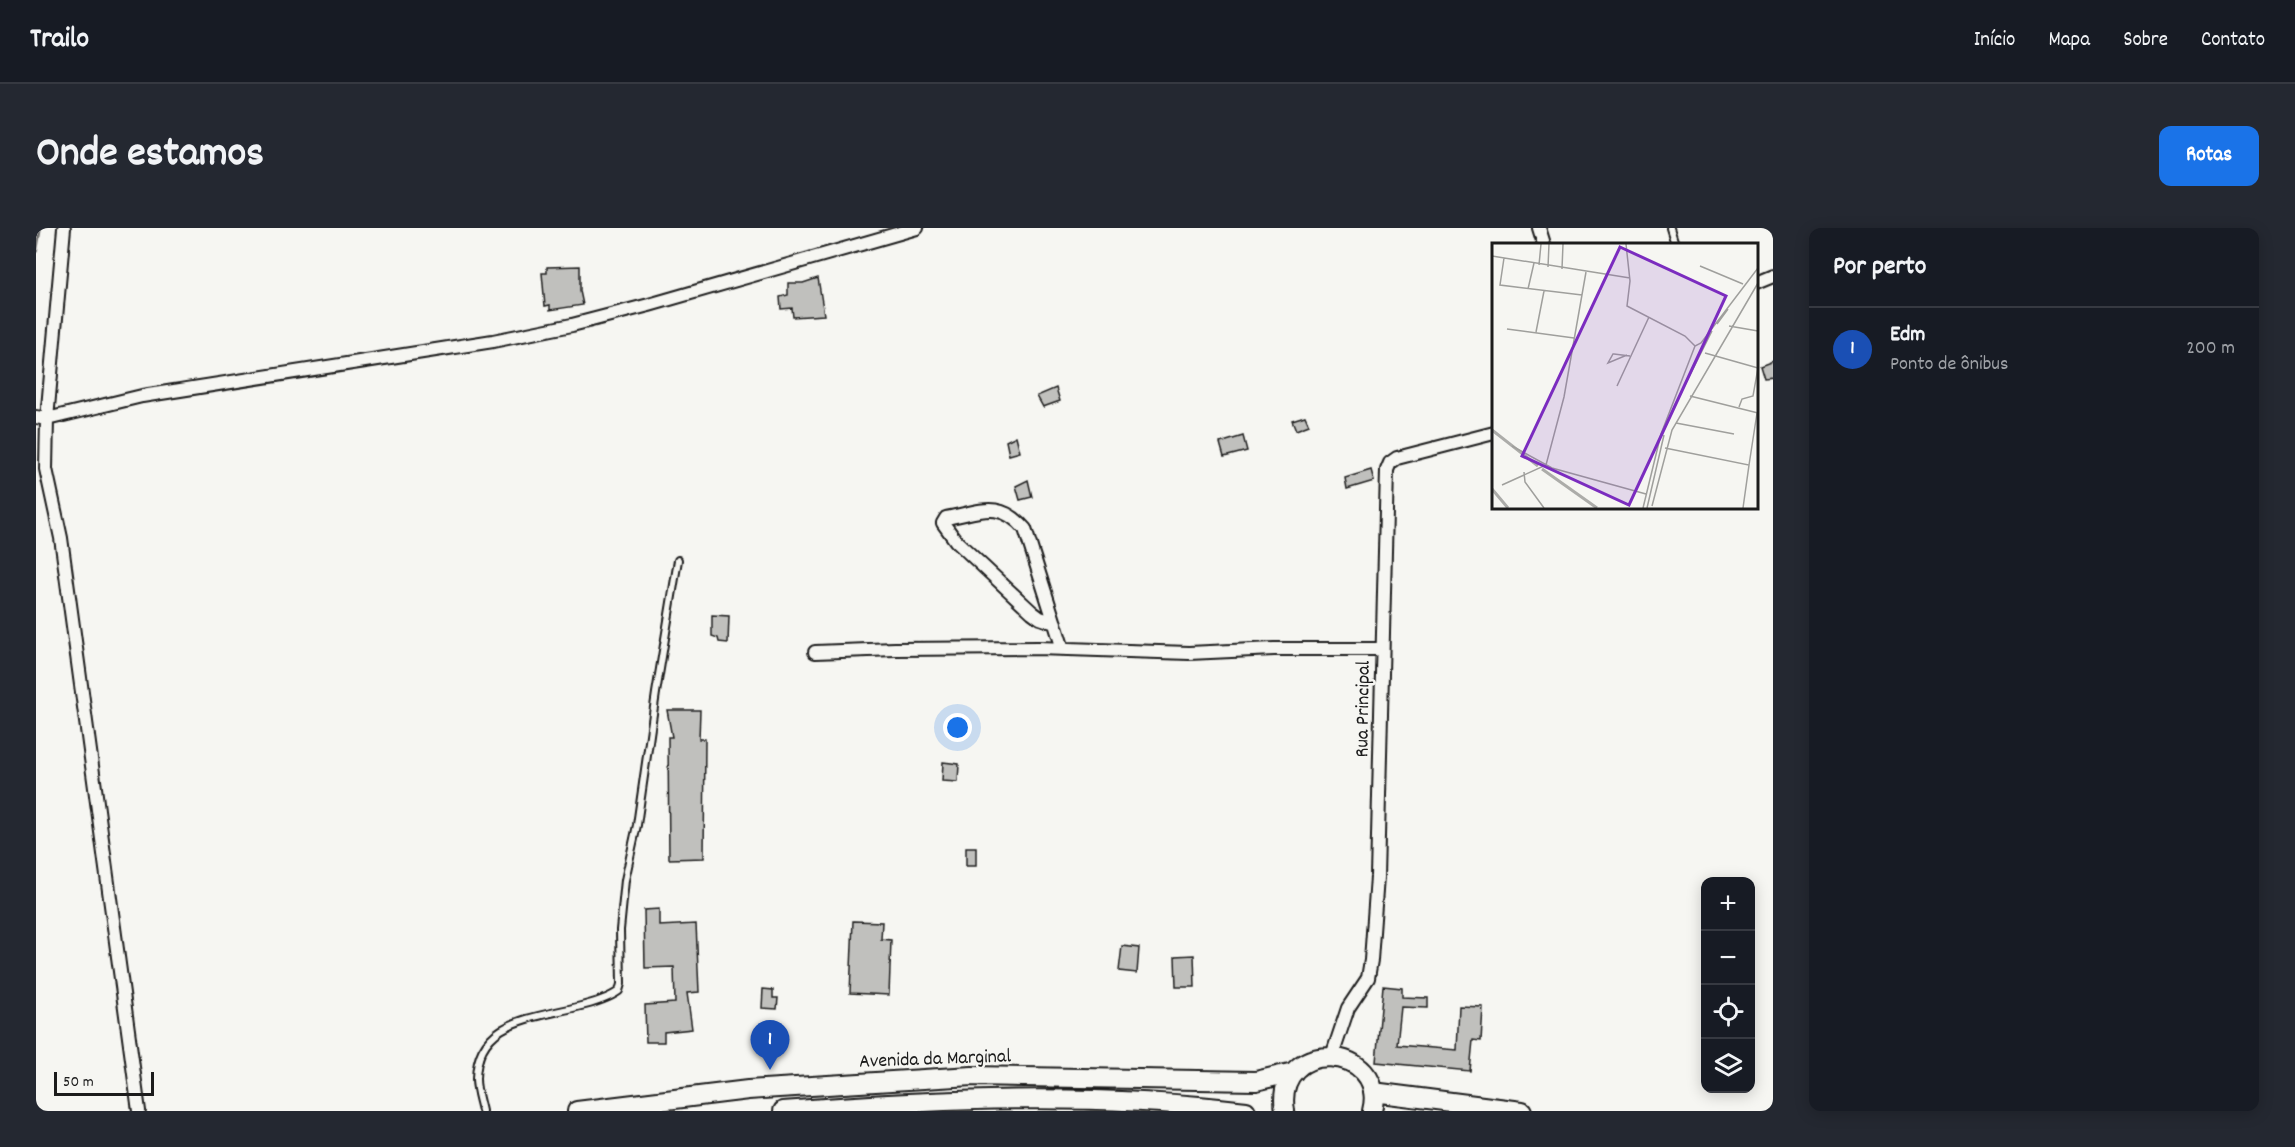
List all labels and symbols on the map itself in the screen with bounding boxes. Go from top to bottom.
inset map [1492,243,1758,508]
street label: Rua Principal [1349,660,1379,758]
your location [943,713,972,742]
pin: 1 [750,1020,790,1070]
street label: Avenida da Marginal [859,1043,1012,1077]
scale bar [54,1069,154,1096]

